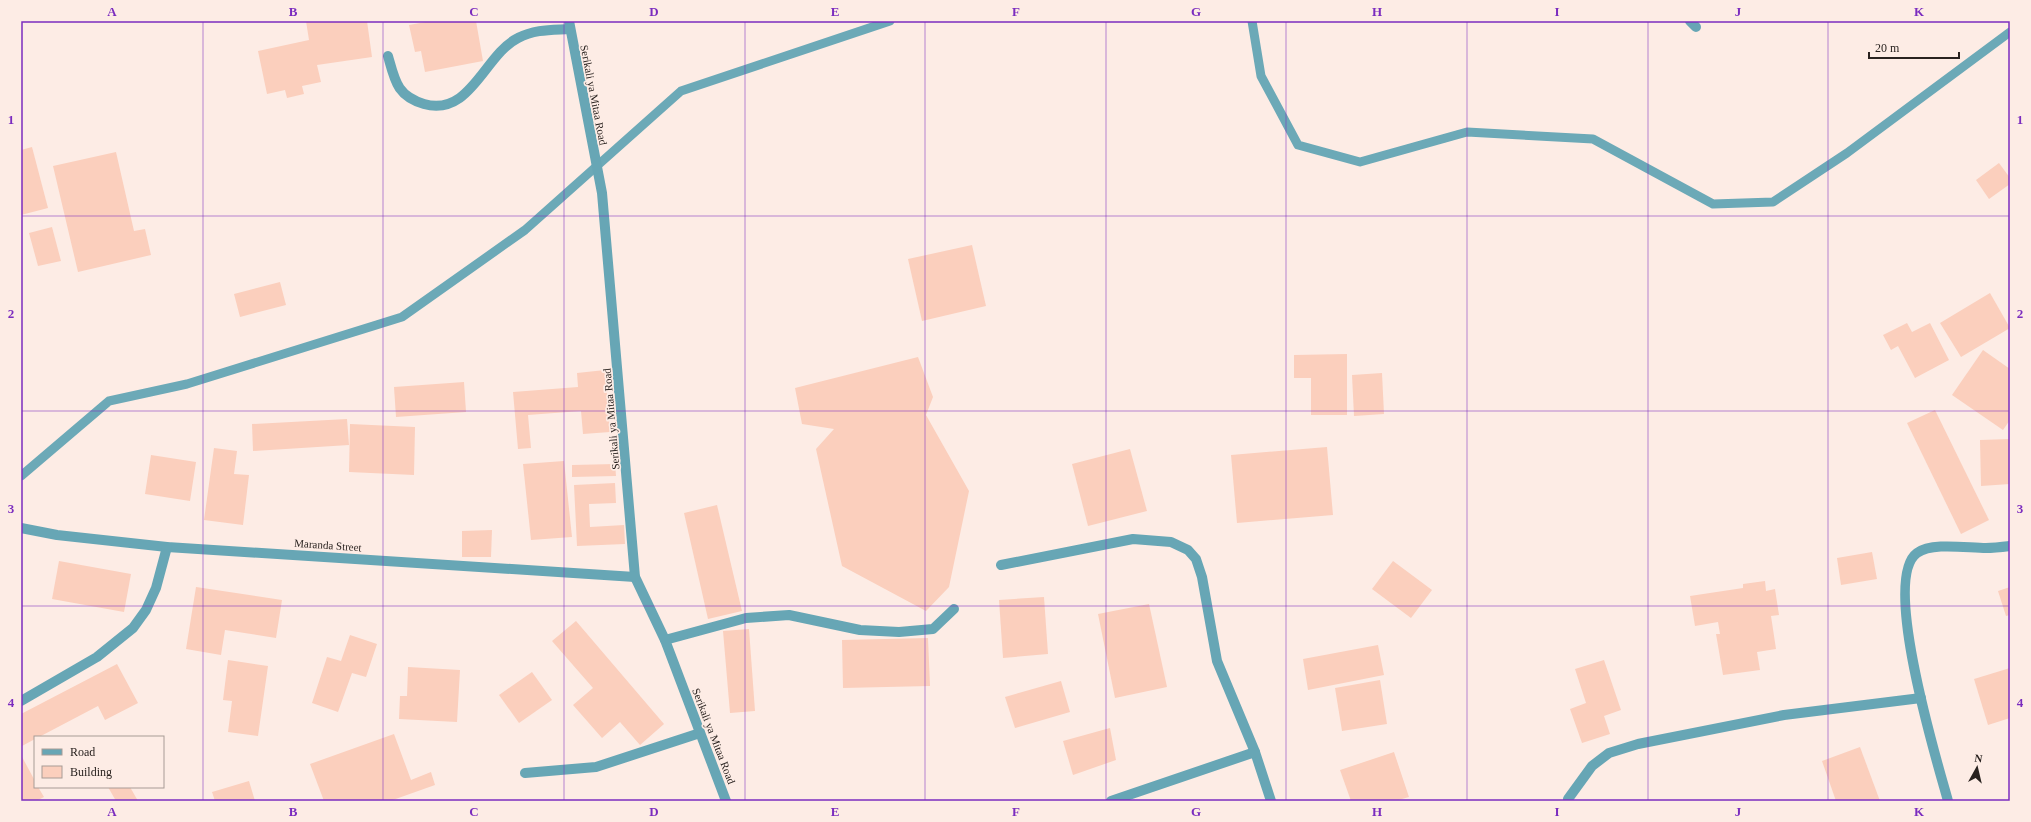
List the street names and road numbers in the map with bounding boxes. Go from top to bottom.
street label: Serikali ya Mitaa Road [578,44,610,147]
street label: Serikali ya Mitaa Road [601,367,621,470]
street label: Maranda Street [294,537,362,553]
street label: Serikali ya Mitaa Road [690,686,738,786]

